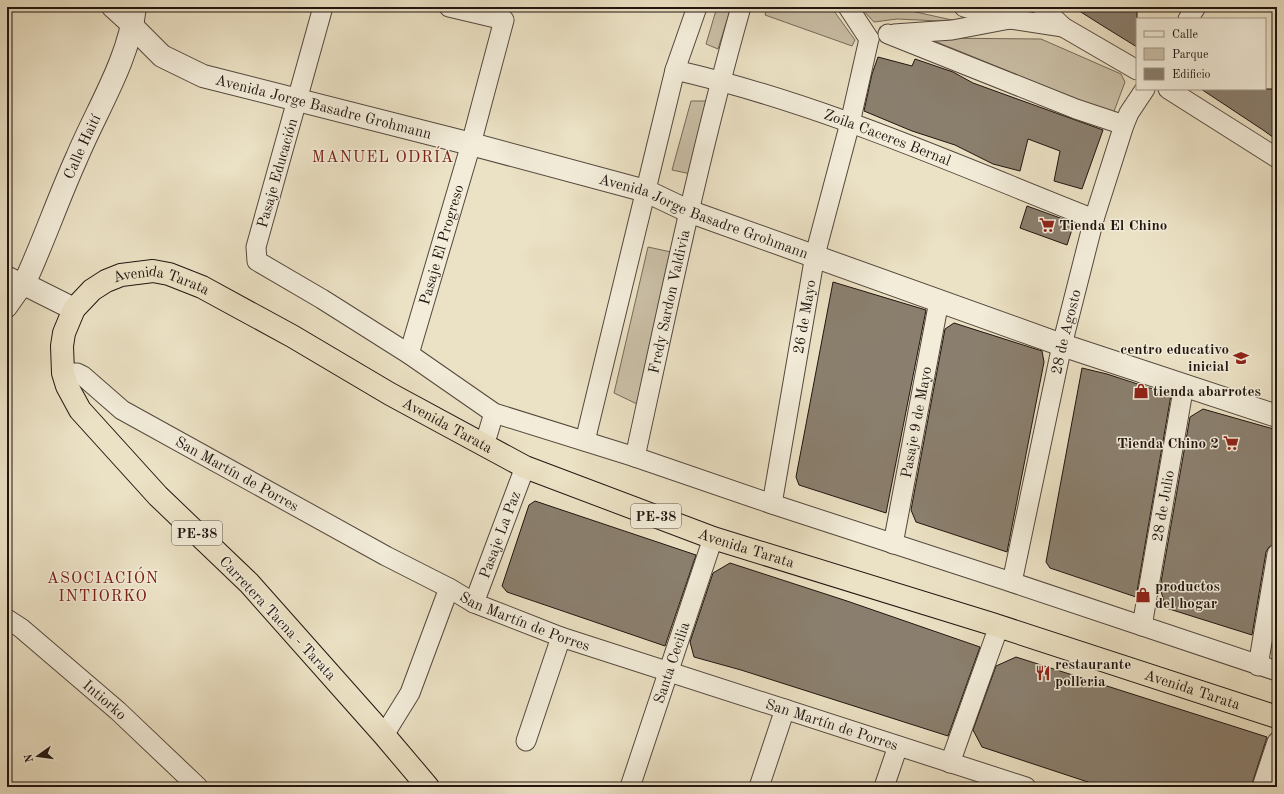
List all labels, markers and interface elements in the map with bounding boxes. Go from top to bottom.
legend [1136,18,1266,90]
text: Calle [1172,29,1198,41]
text: Parque [1172,49,1209,61]
text: Edificio [1172,69,1211,81]
street label: Avenida Jorge Basadre Grohmann [214,73,433,143]
street label: Zoila Caceres Bernal [821,108,953,170]
street label: Calle Haití [62,112,105,182]
street label: Pasaje Educación [256,117,301,230]
district label: MANUEL ODRÍA [312,146,454,166]
street label: Avenida Jorge Basadre Grohmann [597,173,810,262]
street label: Pasaje El Progreso [418,183,468,307]
supermarket icon: Tienda El Chino [1038,216,1056,234]
place label: Tienda El Chino [1059,219,1167,234]
street label: Fredy Sardon Valdivia [647,228,694,375]
street label: Avenida Tarata [111,264,212,299]
street label: 26 de Mayo [792,279,820,355]
street label: 28 de Agosto [1050,288,1085,376]
place label: centro educativo inicial [1120,343,1229,375]
school or university icon: centro educativo inicial [1232,349,1250,367]
street label: Pasaje 9 de Mayo [900,365,935,479]
shop icon: tienda abarrotes [1132,382,1150,400]
place label: tienda abarrotes [1153,385,1261,400]
street label: Avenida Tarata [399,396,495,457]
supermarket icon: Tienda Chino 2 [1222,434,1240,452]
street label: San Martín de Porres [172,435,301,515]
place label: Tienda Chino 2 [1117,437,1219,452]
street label: 28 de Julio [1151,469,1178,543]
street label: Pasaje La Paz [478,489,524,581]
road number: PE-38 [631,504,681,528]
road number: PE-38 [172,521,222,545]
street label: Avenida Tarata [696,527,796,572]
street label: Carretera Tacna - Tarata [216,554,339,684]
district label: ASOCIACIÓN INTIORKO [47,566,159,605]
place label: productos del hogar [1155,580,1220,612]
shop icon: productos del hogar [1134,586,1152,604]
street label: San Martín de Porres [456,590,591,655]
street label: Santa Cecilia [652,620,694,706]
place label: restaurante polleria [1055,658,1131,690]
restaurant icon: restaurante polleria [1034,664,1052,682]
street label: Avenida Tarata [1142,668,1242,714]
street label: Intiorko [79,678,129,724]
street label: San Martín de Porres [763,697,900,754]
north arrow [18,736,58,776]
text: N [23,752,36,763]

